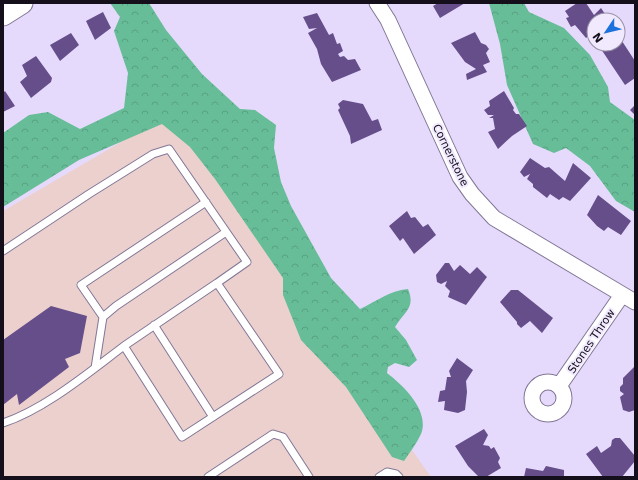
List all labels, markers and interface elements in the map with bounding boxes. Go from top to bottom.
north arrow [586,12,626,52]
text: N [590,30,606,45]
street label: Cornerstone [430,122,471,189]
street label: Stones Throw [565,307,618,376]

